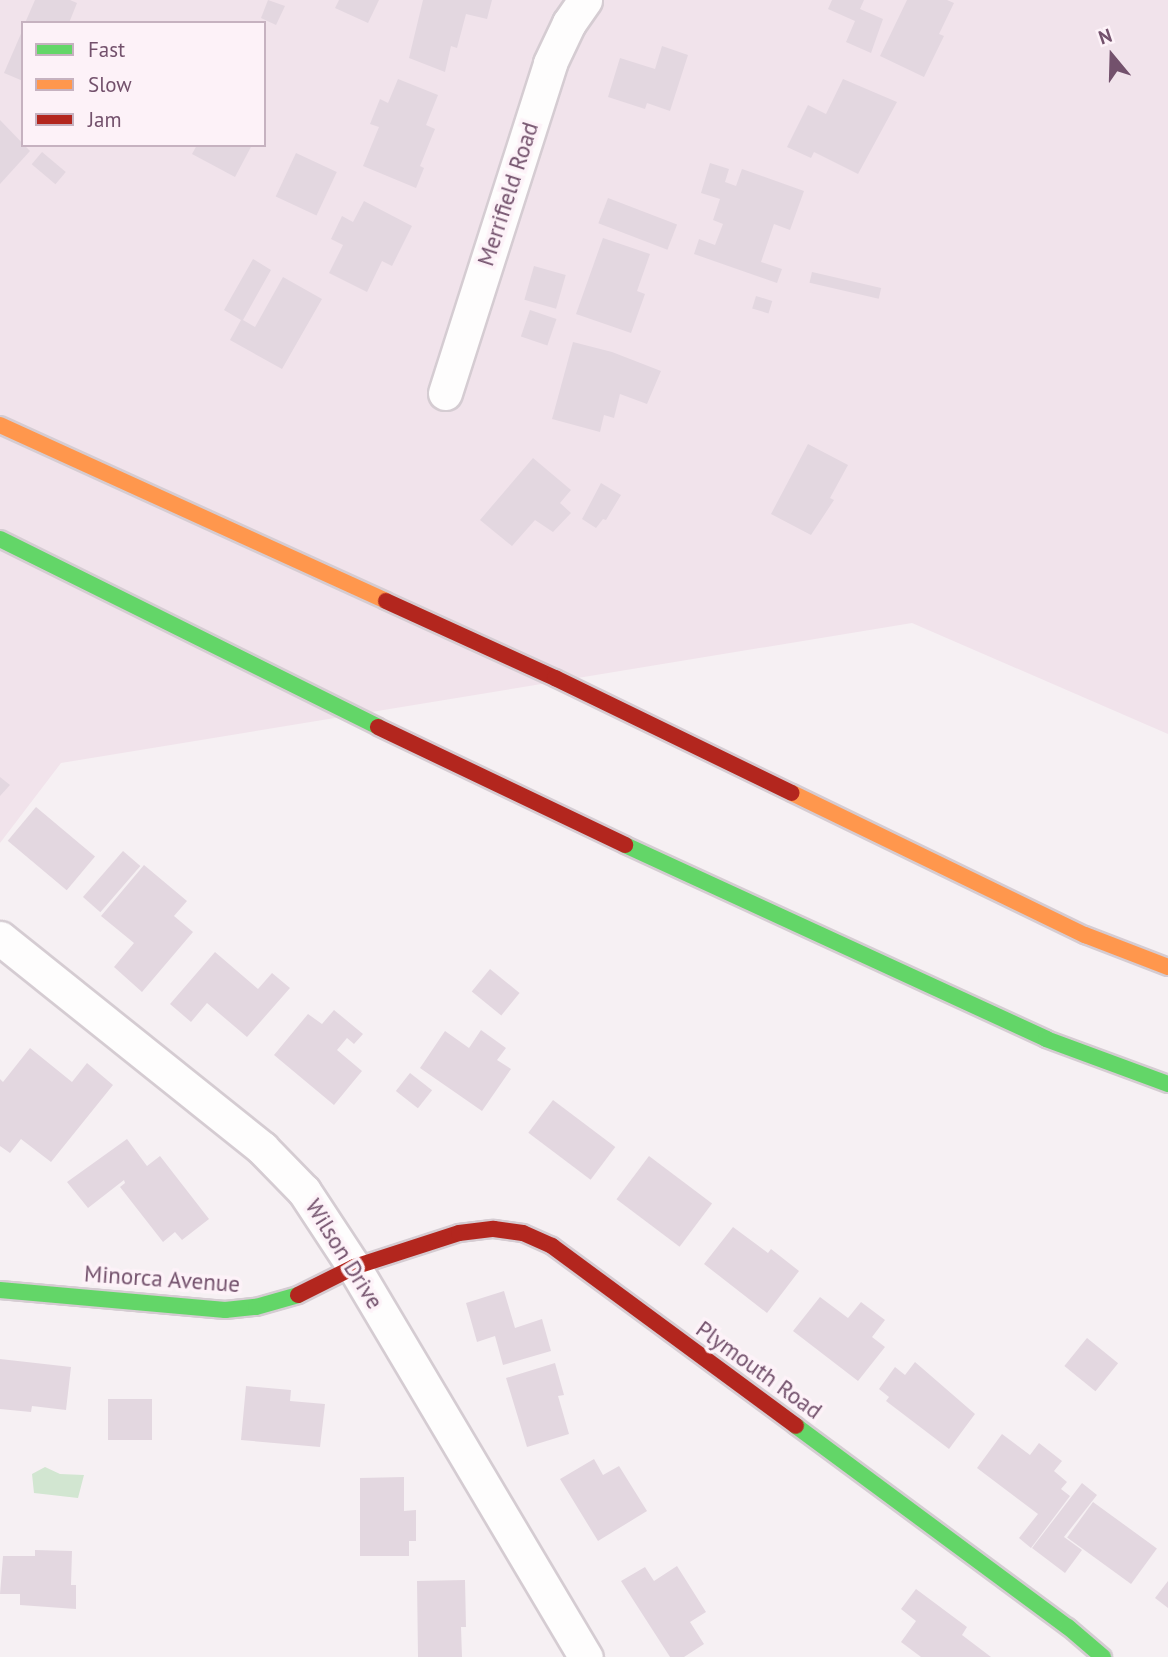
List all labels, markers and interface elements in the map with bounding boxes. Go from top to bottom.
legend [21,21,266,147]
north arrow [1077,21,1147,91]
text: N [1095,23,1115,50]
text: Fast [88,36,125,63]
text: Slow [88,71,132,98]
text: Jam [88,106,122,133]
street label: Merrifield Road [472,119,544,269]
street label: Wilson Drive [299,1194,389,1314]
street label: Minorca Avenue [83,1260,241,1298]
street label: Plymouth Road [691,1315,827,1425]

